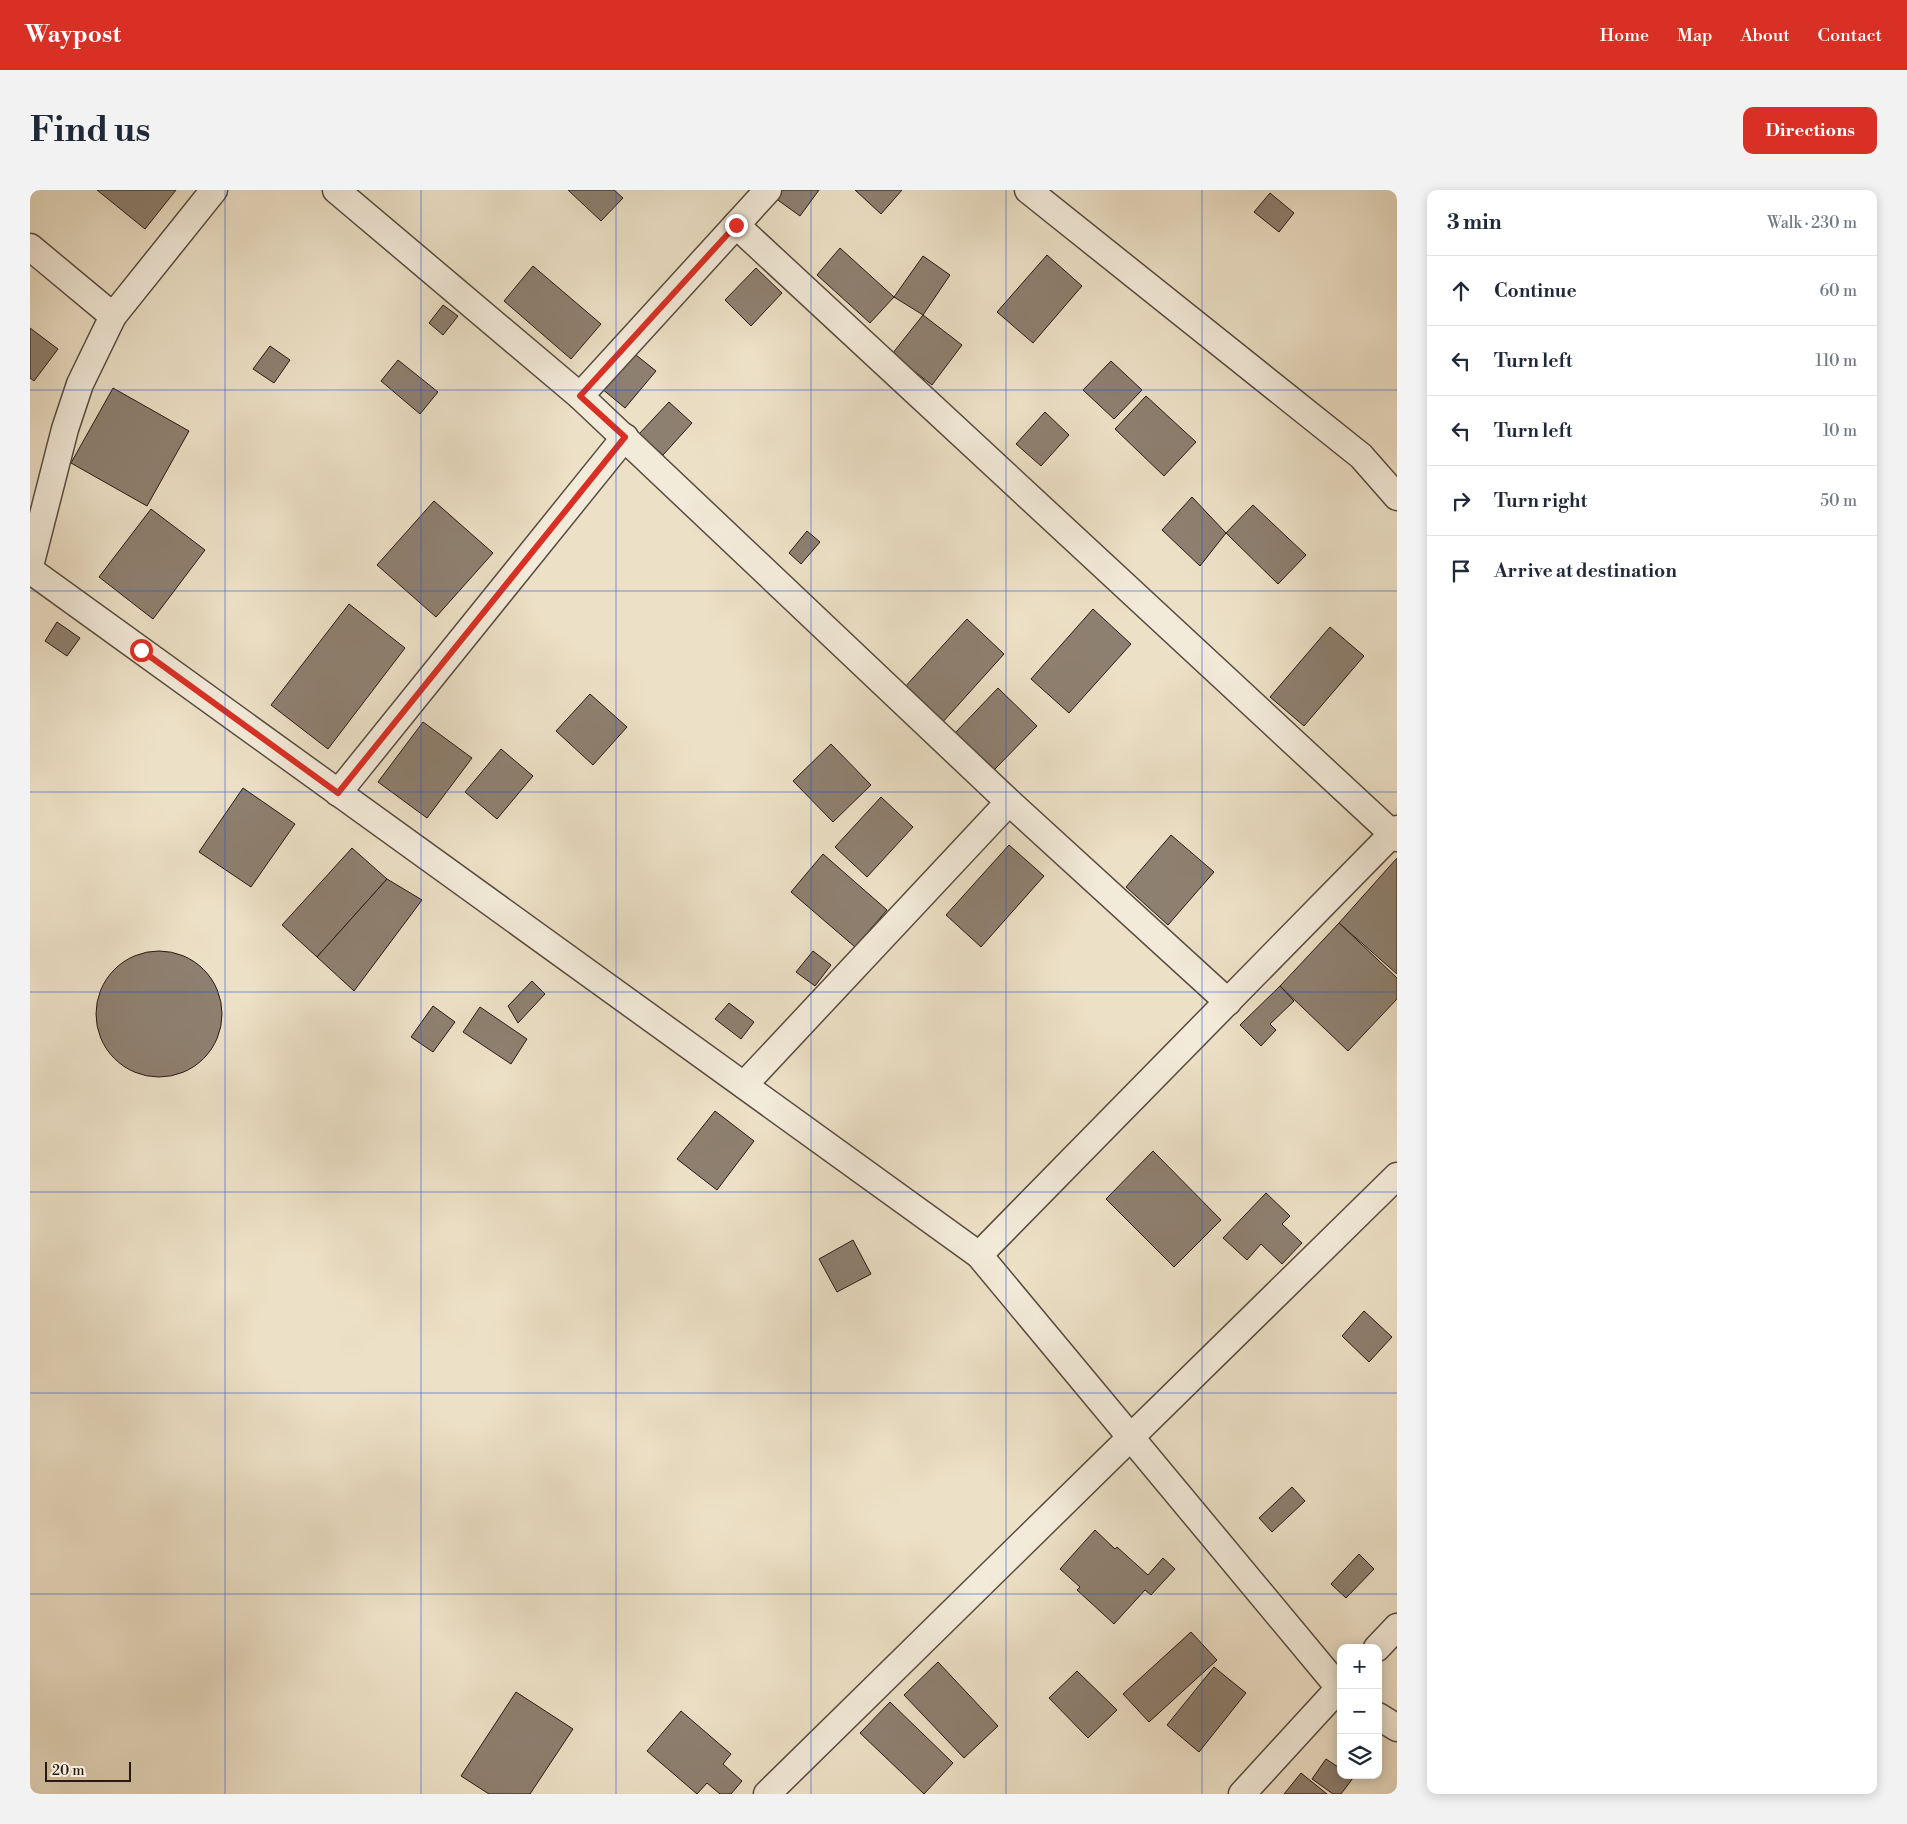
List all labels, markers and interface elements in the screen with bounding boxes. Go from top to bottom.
text: Waypost [25,20,121,50]
text: Home [1600,24,1649,47]
text: Map [1677,24,1713,47]
text: About [1741,24,1790,47]
text: Contact [1818,24,1882,47]
button: Directions [1743,107,1877,154]
text: Find us [30,109,150,152]
text: 3 min [1447,210,1502,236]
text: Walk · 230 m [1767,213,1857,233]
route end [725,214,748,237]
icon: ahead [1447,277,1475,305]
text: Continue [1494,279,1577,303]
text: 60 m [1819,281,1857,301]
icon: left [1447,347,1475,375]
text: Turn left [1494,349,1573,373]
text: 110 m [1815,351,1857,371]
icon: left [1447,417,1475,445]
text: Turn left [1494,419,1573,443]
text: 10 m [1823,421,1857,441]
icon: right [1447,487,1475,515]
text: Turn right [1494,489,1587,513]
text: 50 m [1820,491,1857,511]
icon: arrive [1447,557,1475,585]
text: Arrive at destination [1494,559,1677,583]
route start [130,639,153,662]
map controls [1337,1644,1382,1779]
button: + [1337,1644,1382,1689]
button: − [1337,1689,1382,1734]
button: layers [1337,1734,1382,1779]
scale bar [45,1759,131,1782]
text: 20 m [52,1762,84,1780]

